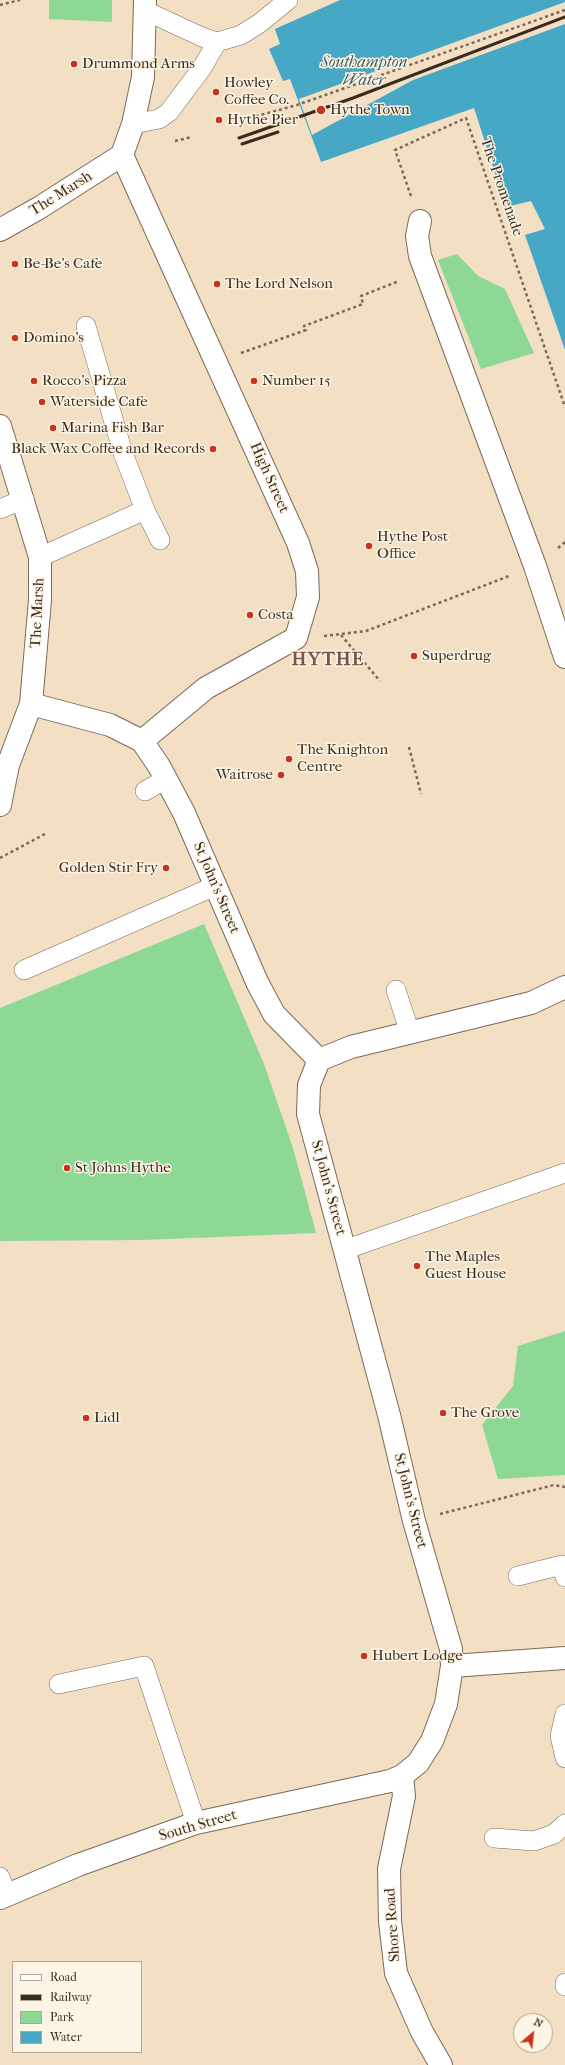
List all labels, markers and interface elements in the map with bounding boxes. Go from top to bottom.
water label: Southampton Water [321,53,407,91]
place label: Drummond Arms [82,55,195,73]
marker: Drummond Arms [69,59,79,69]
place label: Howley Coffee Co. [224,74,289,109]
marker: Howley Coffee Co. [211,87,221,97]
place label: Hythe Town [330,101,410,119]
marker: Hythe Town [315,104,327,116]
place label: Hythe Pier [227,111,298,129]
marker: Hythe Pier [214,115,224,125]
street label: The Promenade [476,135,526,239]
street label: The Marsh [26,168,96,220]
place label: Be-Be's Cafe [23,255,102,273]
marker: Be-Be's Cafe [10,259,20,269]
place label: The Lord Nelson [225,275,333,293]
marker: The Lord Nelson [212,279,222,289]
place label: Domino's [23,329,84,347]
marker: Domino's [10,333,20,343]
place label: Rocco's Pizza [42,372,127,390]
place label: Number 15 [262,372,331,390]
marker: Rocco's Pizza [29,376,39,386]
marker: Number 15 [249,376,259,386]
place label: Waterside Cafe [50,393,148,411]
marker: Waterside Cafe [37,397,47,407]
place label: Marina Fish Bar [61,419,164,437]
marker: Marina Fish Bar [48,423,58,433]
place label: Black Wax Coffee and Records [11,440,205,458]
street label: High Street [245,440,293,516]
marker: Black Wax Coffee and Records [208,444,218,454]
place label: Hythe Post Office [377,528,448,563]
marker: Hythe Post Office [364,541,374,551]
street label: The Marsh [27,577,49,649]
place label: Costa [258,606,294,624]
marker: Costa [245,610,255,620]
place label: Superdrug [422,647,491,665]
district label: HYTHE [292,649,364,671]
marker: Superdrug [409,651,419,661]
place label: The Knighton Centre [297,741,388,776]
marker: The Knighton Centre [284,754,294,764]
place label: Waitrose [216,766,273,784]
marker: Waitrose [276,770,286,780]
street label: St John's Street [189,840,243,936]
place label: Golden Stir Fry [59,859,158,877]
marker: Golden Stir Fry [161,863,171,873]
street label: St John's Street [307,1139,349,1237]
place label: St Johns Hythe [75,1159,171,1177]
marker: St Johns Hythe [62,1163,72,1173]
place label: The Maples Guest House [425,1248,506,1283]
marker: The Maples Guest House [412,1261,422,1271]
place label: The Grove [451,1404,519,1422]
marker: The Grove [438,1408,448,1418]
place label: Lidl [94,1409,120,1427]
marker: Lidl [81,1413,91,1423]
street label: St John's Street [389,1451,431,1551]
place label: Hubert Lodge [372,1647,463,1665]
marker: Hubert Lodge [359,1651,369,1661]
street label: South Street [157,1806,239,1846]
street label: Shore Road [381,1888,405,1962]
legend [12,1961,142,2053]
text: Road [50,1970,77,1984]
text: Railway [50,1990,92,2004]
text: Park [50,2010,74,2024]
north arrow [513,2013,553,2053]
text: N [532,2015,545,2031]
text: Water [50,2030,82,2044]

